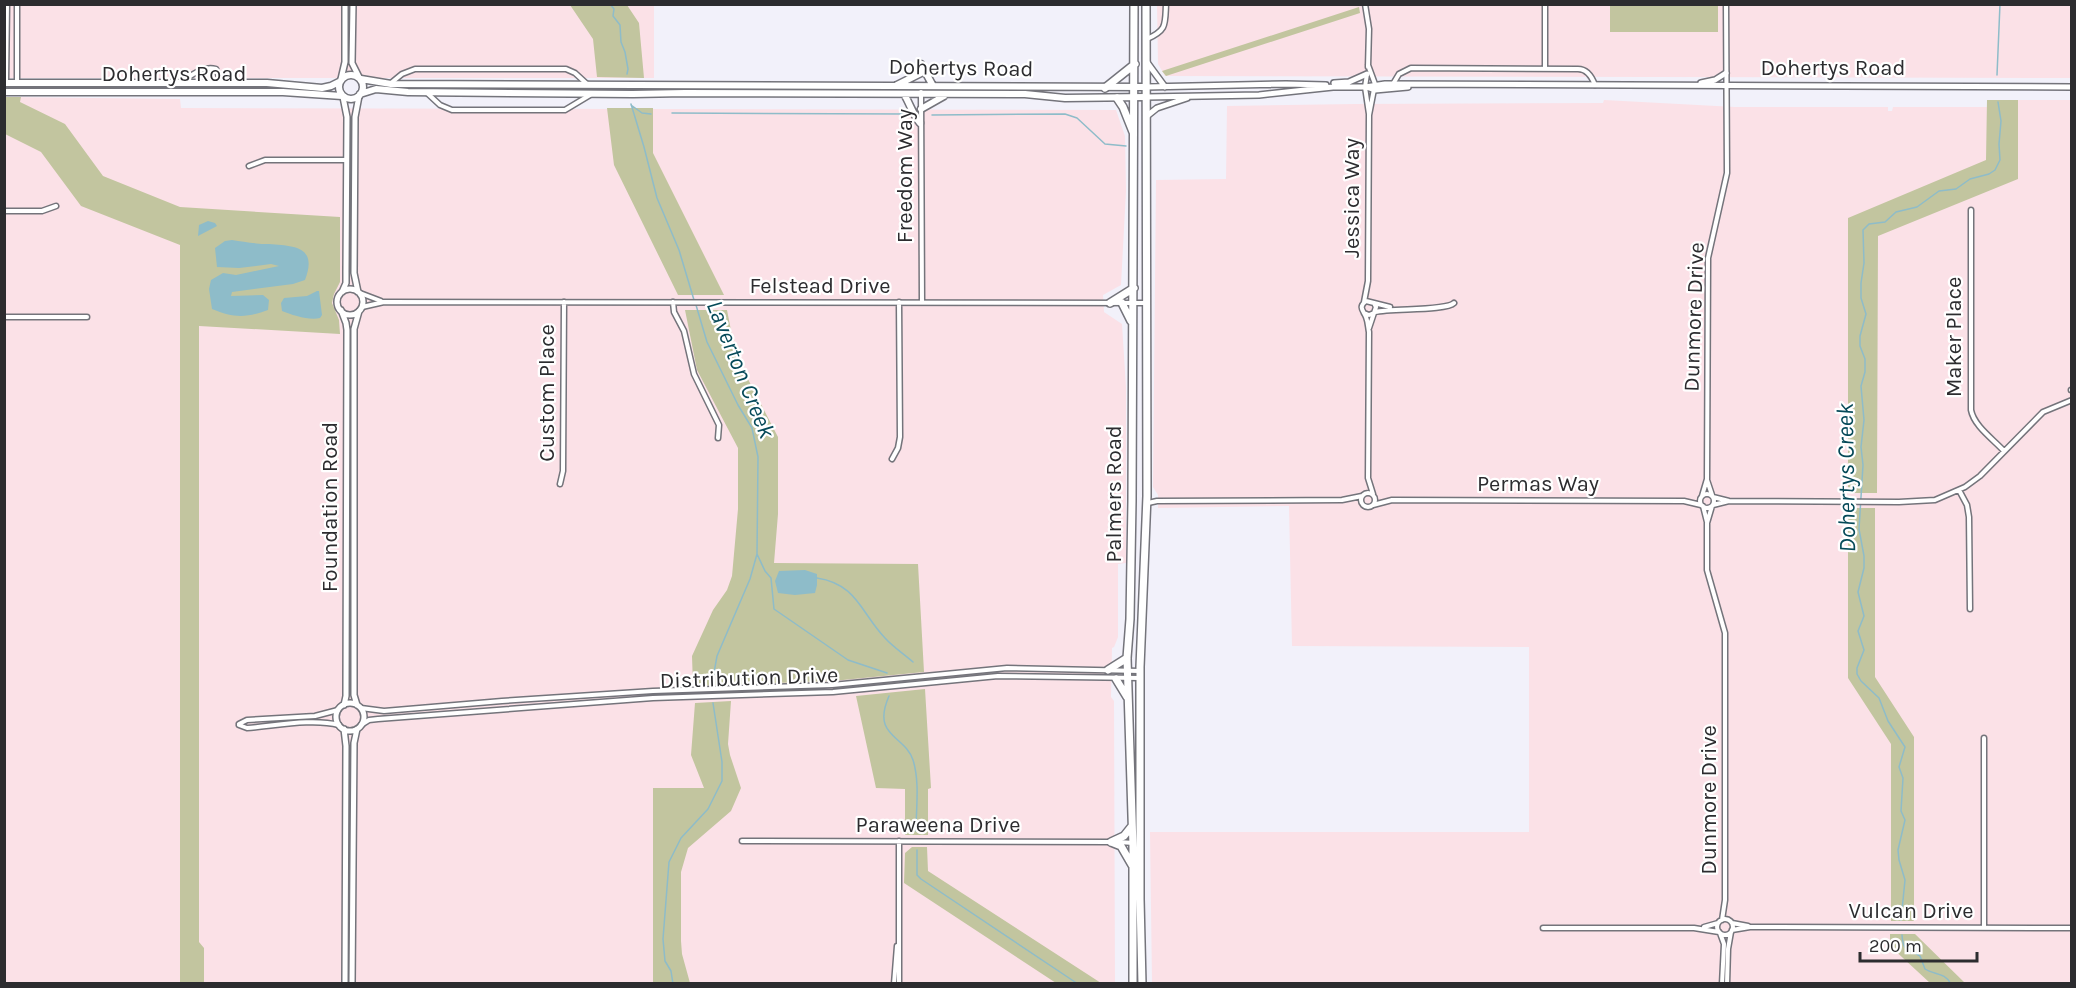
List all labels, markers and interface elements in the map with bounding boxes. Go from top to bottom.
street label: Dohertys Road [888,54,1034,82]
street label: Dohertys Road [1760,55,1906,81]
street label: Dohertys Road [101,61,247,87]
street label: Freedom Way [892,109,918,243]
street label: Jessica Way [1339,138,1365,258]
street label: Dunmore Drive [1678,242,1710,392]
street label: Felstead Drive [749,273,891,299]
street label: Maker Place [1941,277,1967,397]
water label: Laverton Creek [701,296,782,443]
street label: Custom Place [534,324,560,462]
water label: Dohertys Creek [1831,402,1861,553]
street label: Foundation Road [317,422,343,592]
street label: Palmers Road [1101,425,1127,563]
street label: Permas Way [1477,471,1599,497]
street label: Distribution Drive [659,662,839,694]
street label: Dunmore Drive [1696,725,1722,875]
street label: Paraweena Drive [856,812,1020,838]
street label: Vulcan Drive [1848,898,1974,924]
scale bar [1860,925,1977,963]
text: 200 m [1869,935,1922,957]

